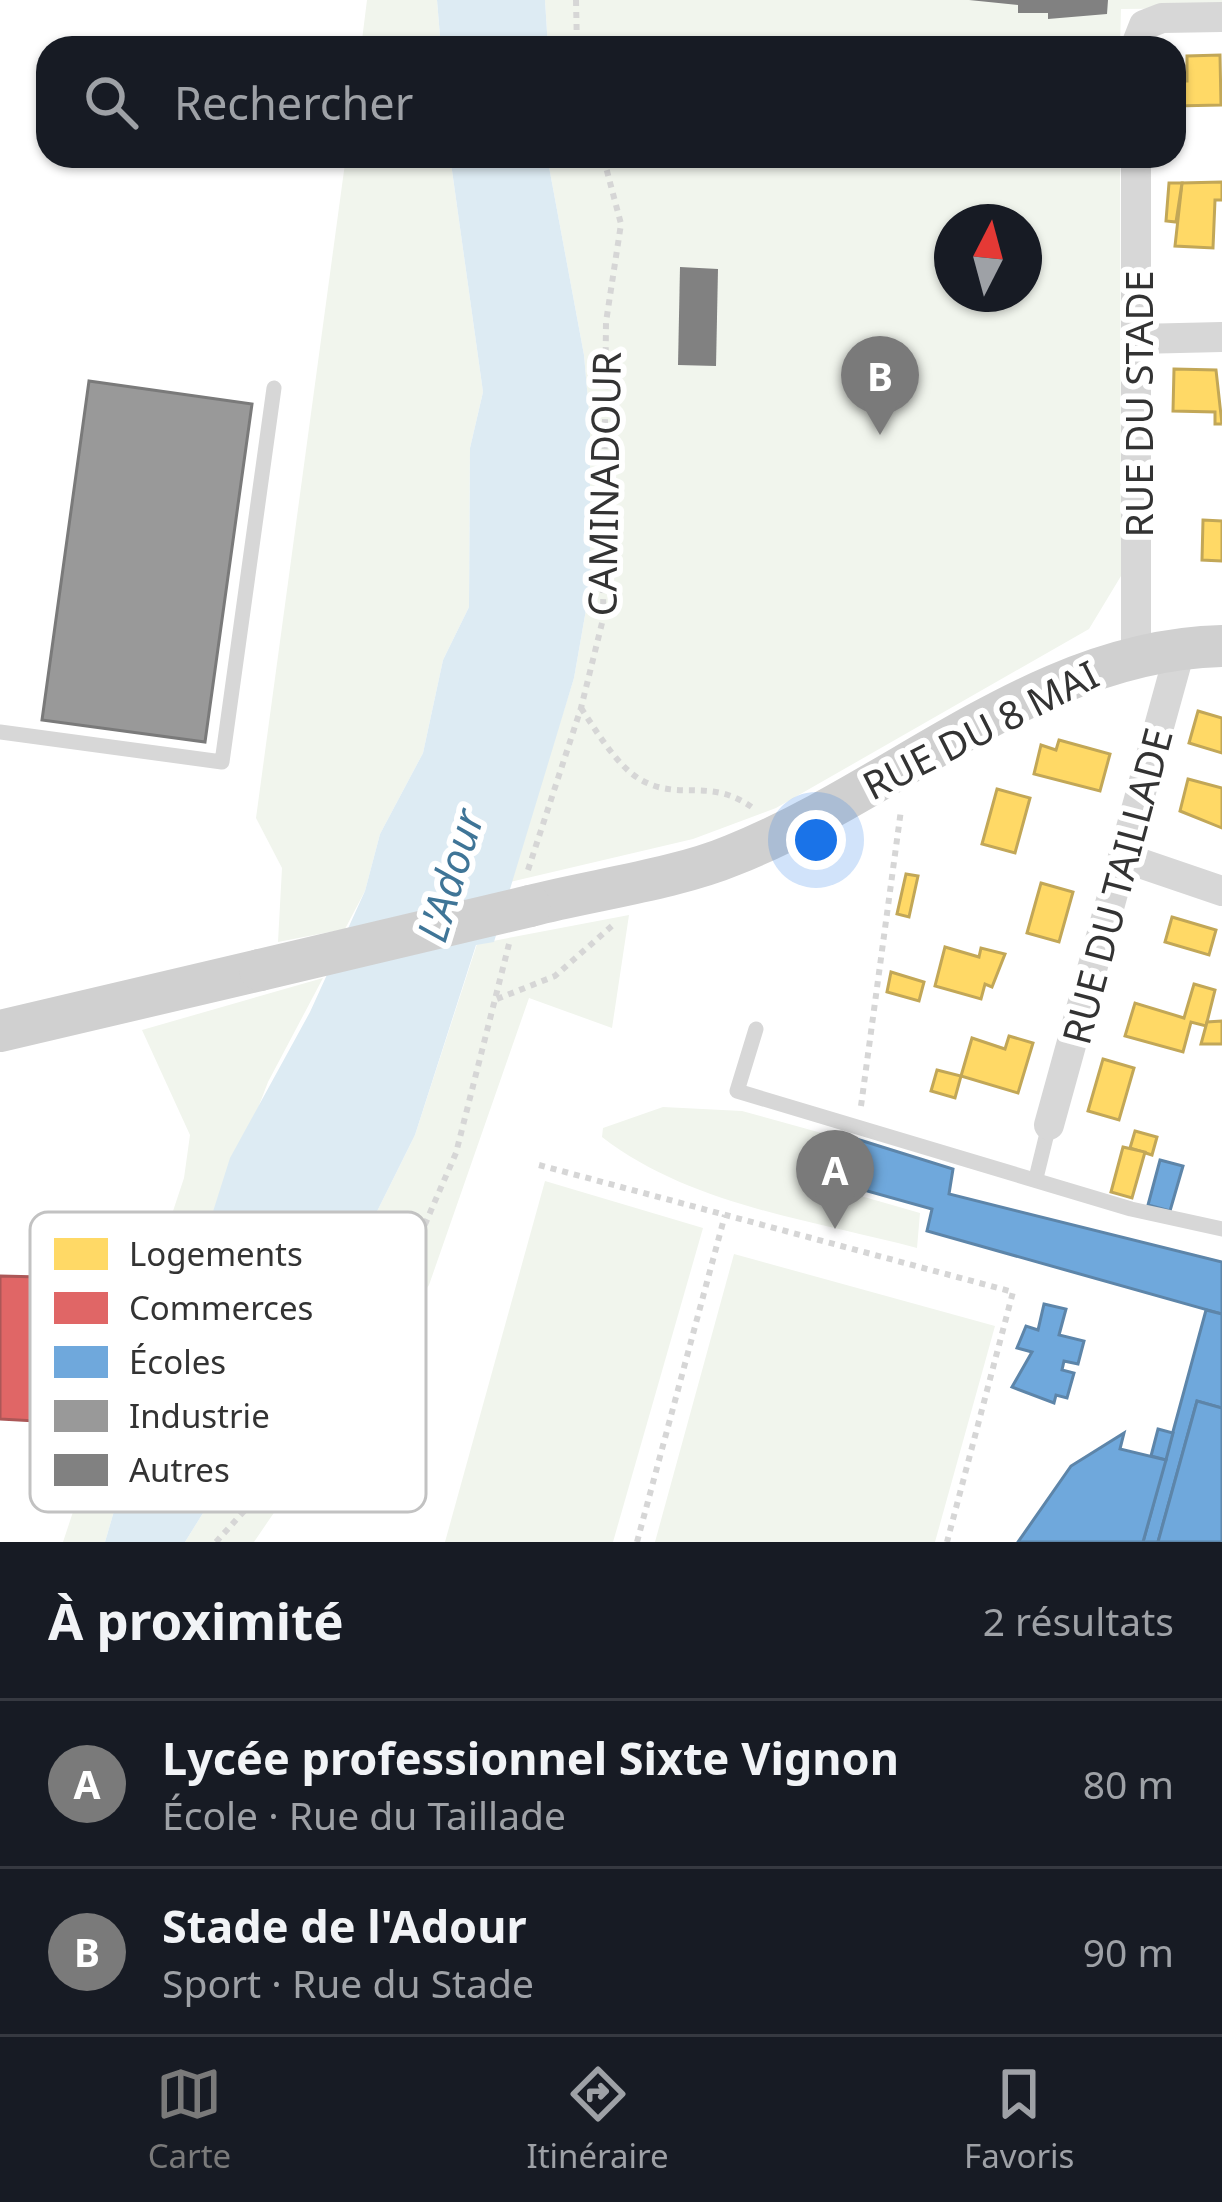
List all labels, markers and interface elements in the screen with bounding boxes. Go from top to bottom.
search box [36,36,1186,168]
icon: search [78,69,144,135]
text: Rechercher [174,72,413,133]
north arrow [934,204,1042,312]
street label: RUE DU STADE [1111,270,1164,538]
pin: B [841,336,919,435]
street label: CAMINADOUR [574,351,632,617]
street label: RUE DU 8 MAI [853,647,1107,811]
street label: RUE DU TAILLADE [1048,722,1184,1050]
water label: L'Adour [402,800,497,948]
your location [786,810,846,870]
pin: A [796,1130,874,1229]
legend [30,1212,426,1512]
text: Logements [129,1231,303,1276]
text: Commerces [129,1285,313,1330]
text: Écoles [129,1339,226,1384]
text: Industrie [129,1393,270,1438]
text: Autres [129,1447,230,1492]
text: À proximité [48,1585,344,1655]
text: 2 résultats [983,1594,1174,1647]
text: Lycée professionnel Sixte Vignon [162,1727,899,1788]
text: A [74,1757,101,1810]
text: 80 m [1083,1757,1174,1810]
text: École · Rue du Taillade [162,1788,566,1841]
text: Stade de l'Adour [162,1895,527,1956]
text: B [74,1925,100,1978]
text: 90 m [1083,1925,1174,1978]
text: Sport · Rue du Stade [162,1956,534,2009]
tab: Carte [148,2061,231,2178]
tab: Itinéraire [527,2061,669,2178]
tab: Favoris [964,2061,1074,2178]

